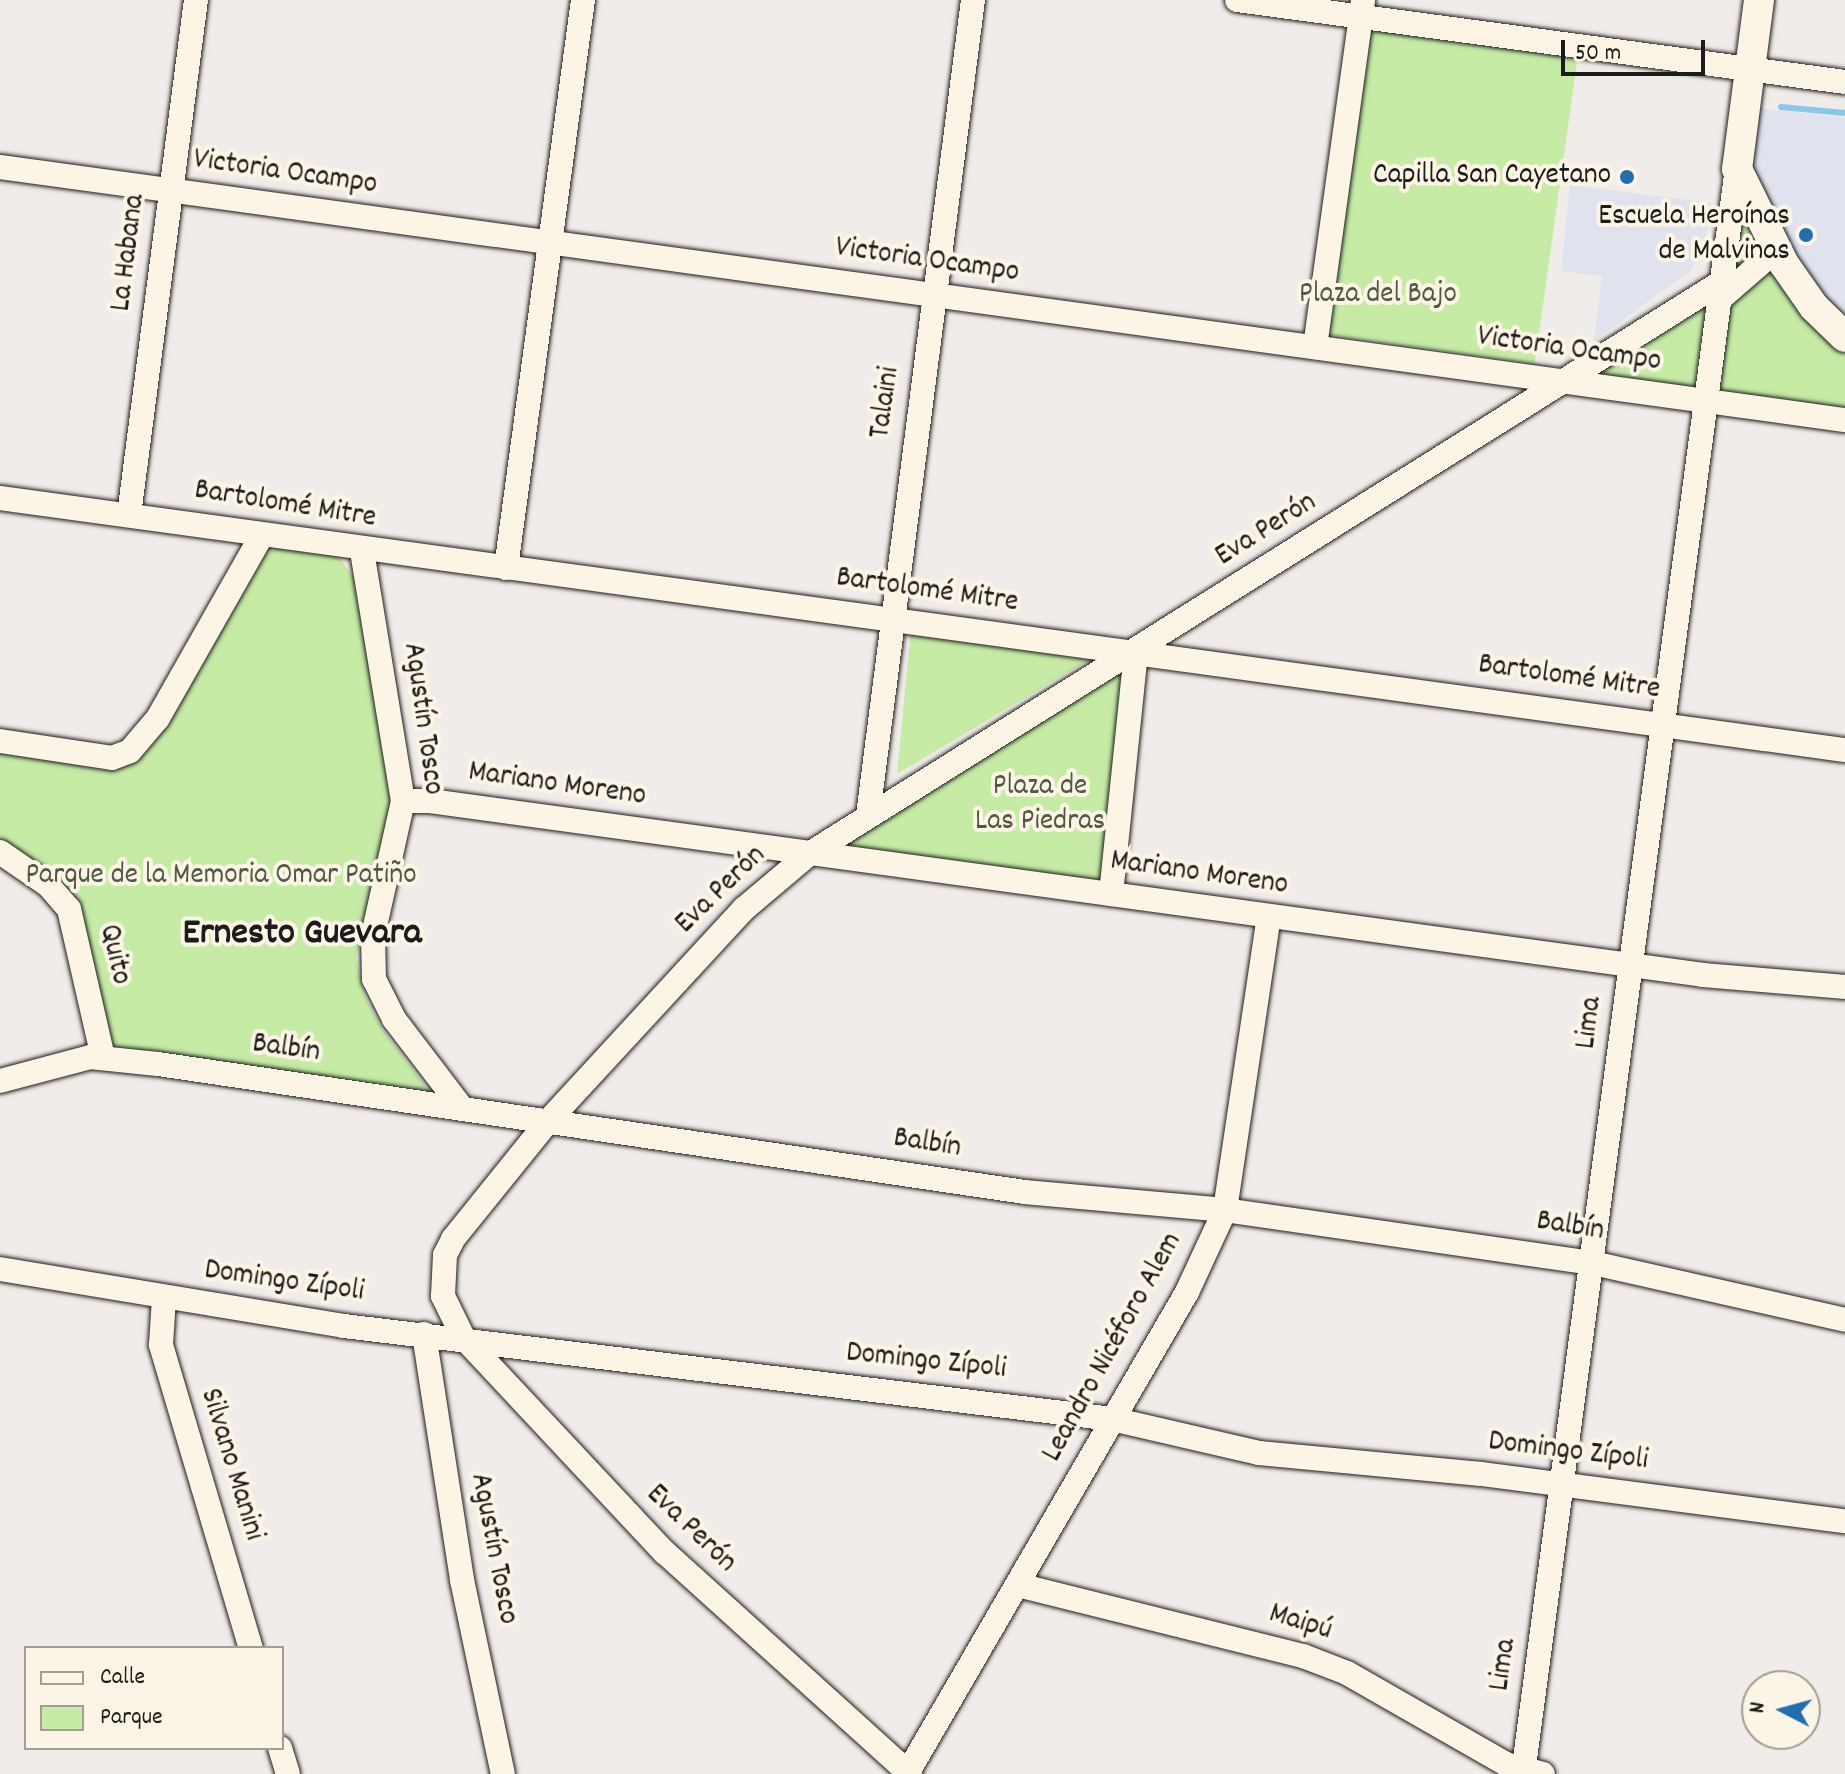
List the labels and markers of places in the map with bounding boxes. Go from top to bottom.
place label: Capilla San Cayetano [1373,159,1611,195]
marker: Capilla San Cayetano [1618,168,1636,186]
place label: Escuela Heroínas de Malvinas [1598,200,1790,270]
marker: Escuela Heroínas de Malvinas [1797,226,1815,244]

